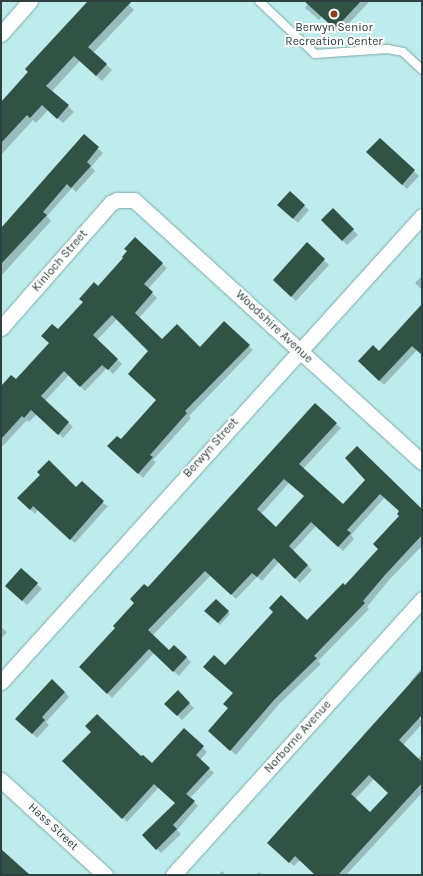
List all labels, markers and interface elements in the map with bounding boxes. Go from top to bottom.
marker: Berwyn Senior Recreation Center [329,9,339,19]
place label: Berwyn Senior Recreation Center [285,21,383,49]
street label: Kinloch Street [29,227,91,295]
street label: Woodshire Avenue [232,287,316,367]
street label: Berwyn Street [180,415,242,481]
street label: Norborne Avenue [262,698,334,776]
street label: Hass Street [25,800,81,854]

